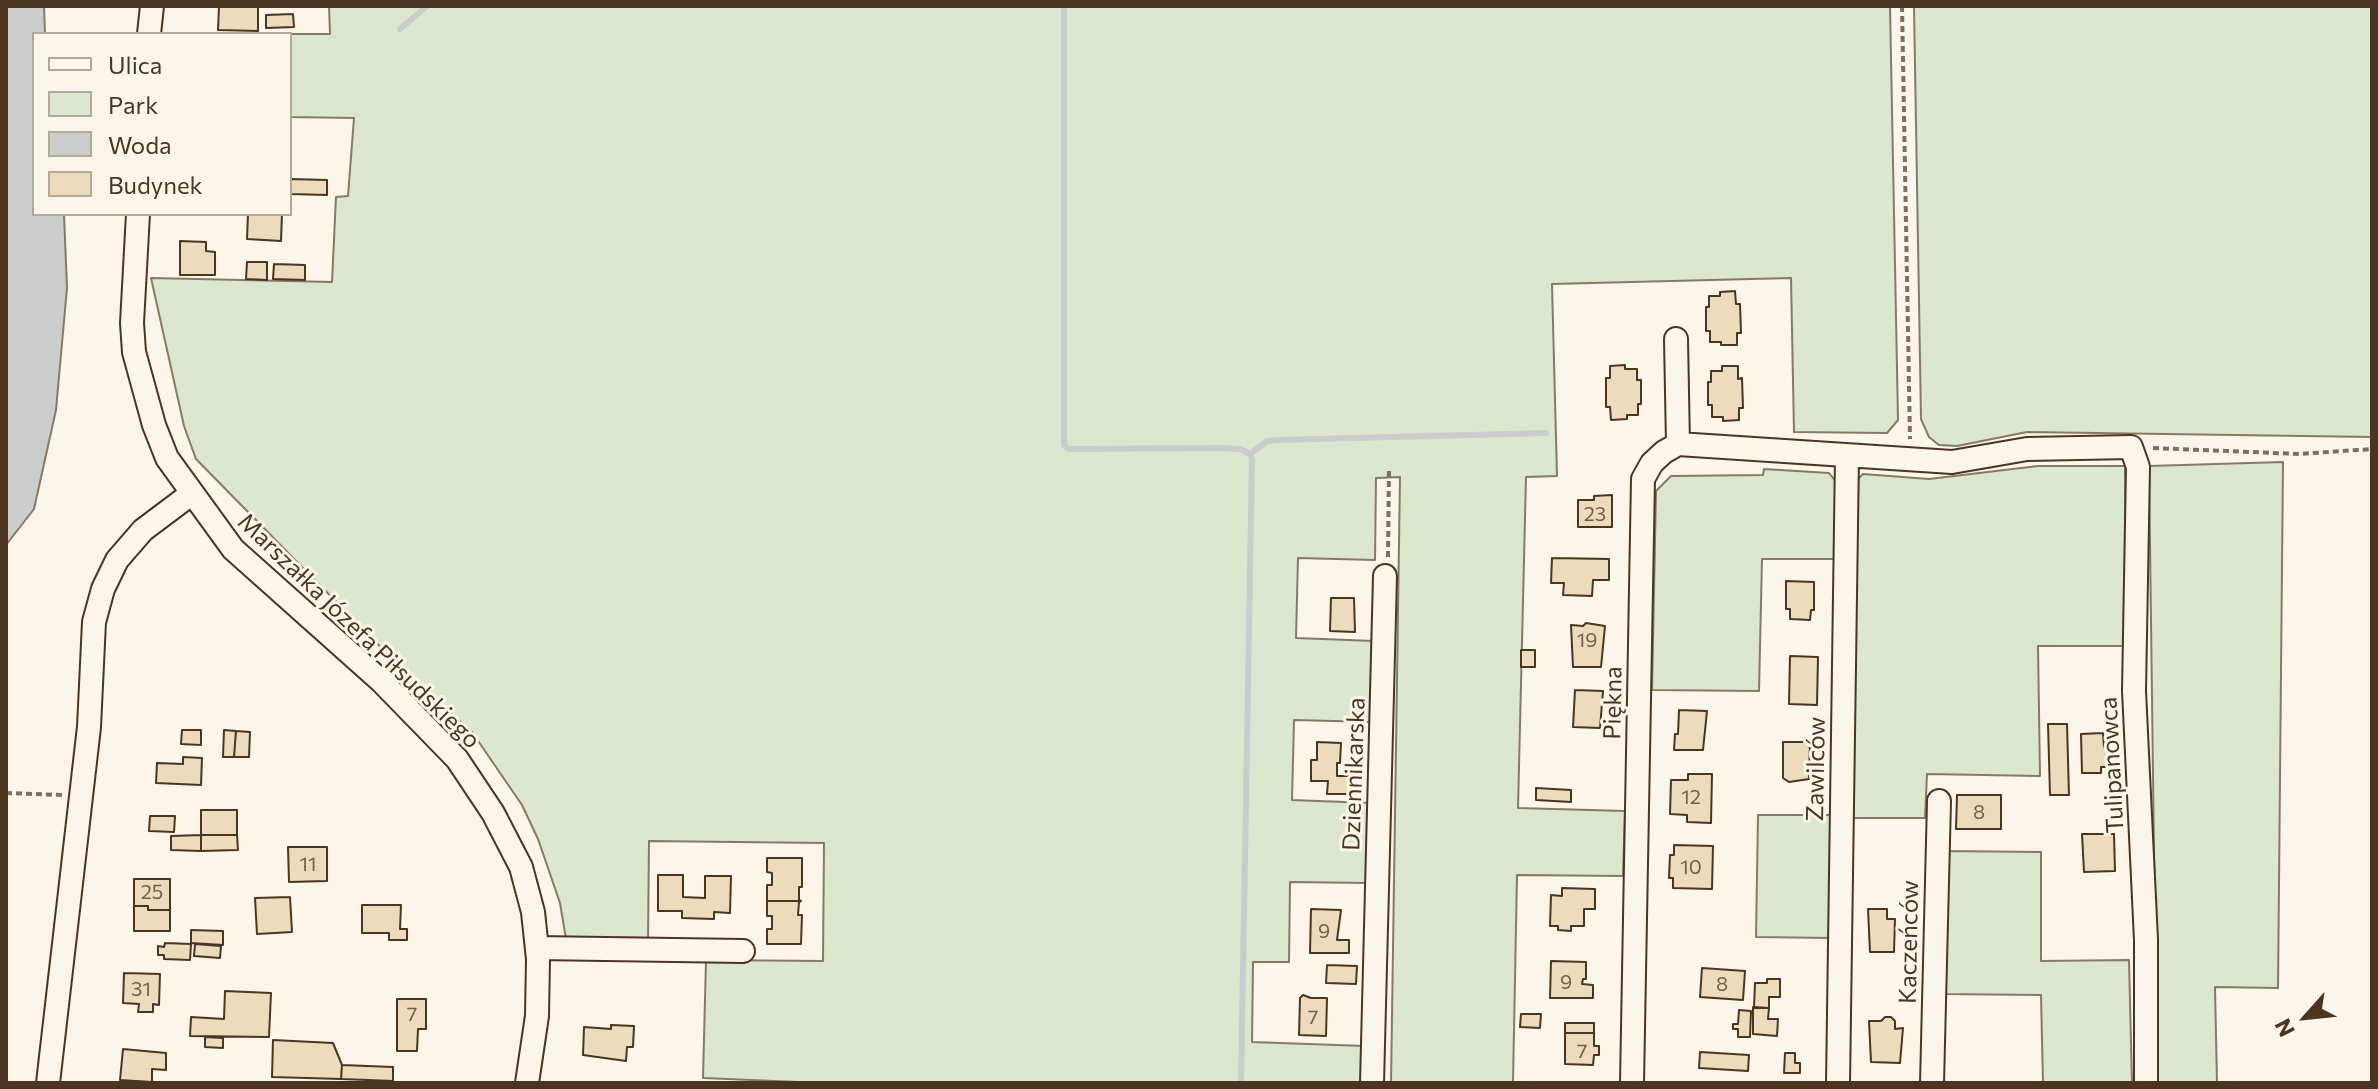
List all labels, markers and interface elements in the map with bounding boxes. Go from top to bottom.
legend [32,32,292,216]
text: Ulica [108,50,162,79]
text: Park [108,90,158,119]
text: Woda [108,130,172,159]
text: Budynek [108,170,203,199]
house number: 23 [1584,502,1606,526]
street label: Marszałka Józefa Piłsudskiego [232,507,486,755]
house number: 19 [1577,628,1597,652]
street label: Piękna [1598,666,1628,740]
street label: Tulipanowca [2094,696,2130,834]
street label: Dziennikarska [1337,697,1371,851]
street label: Zawilców [1801,716,1831,822]
house number: 12 [1681,785,1701,809]
house number: 8 [1973,800,1985,824]
house number: 11 [299,852,317,876]
house number: 10 [1680,855,1702,879]
house number: 25 [141,880,163,904]
street label: Kaczeńców [1894,880,1924,1004]
house number: 9 [1318,919,1330,943]
house number: 9 [1560,970,1572,994]
house number: 8 [1716,972,1728,996]
house number: 31 [131,977,151,1001]
north arrow [2266,977,2346,1057]
house number: 7 [407,1002,417,1026]
house number: 7 [1308,1005,1318,1029]
text: N [2268,1015,2300,1042]
house number: 7 [1577,1039,1587,1063]

